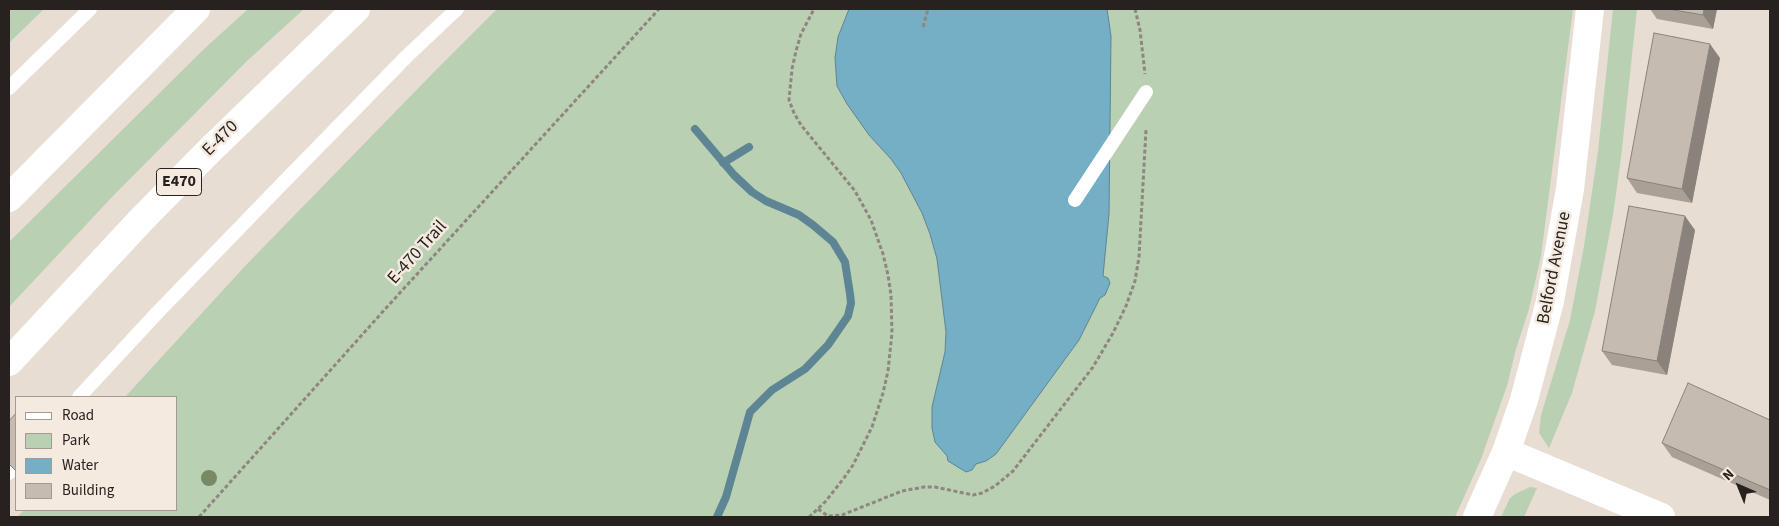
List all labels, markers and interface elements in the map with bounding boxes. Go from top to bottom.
street label: E-470 [199,117,243,161]
road number: E470 [156,168,202,196]
street label: Belford Avenue [1534,210,1576,326]
street label: E-470 Trail [384,217,452,289]
legend [15,396,178,511]
text: Road [62,405,94,426]
text: Park [62,430,90,451]
text: Water [62,455,98,476]
north arrow [1714,461,1764,511]
text: N [1718,465,1739,486]
text: Building [62,480,114,501]

